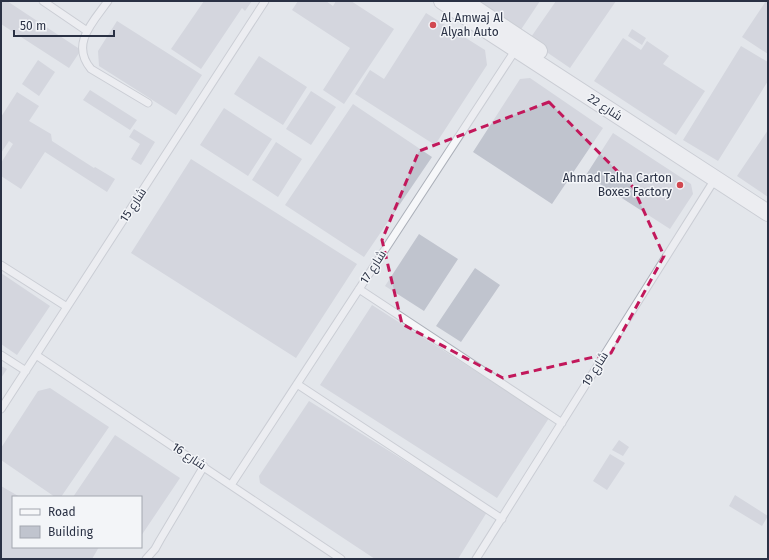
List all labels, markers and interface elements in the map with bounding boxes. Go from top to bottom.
place label: Al Amwaj Al Alyah Auto [441,11,504,39]
scale bar [14,12,114,38]
text: 50 m [20,19,46,33]
marker: Al Amwaj Al Alyah Auto [428,20,438,30]
street label: شارع 22 [585,91,625,124]
place label: Ahmad Talha Carton Boxes Factory [563,171,672,199]
marker: Ahmad Talha Carton Boxes Factory [675,180,685,190]
street label: شارع 15 [117,185,150,225]
street label: شارع 17 [357,248,390,287]
street label: شارع 19 [579,349,612,389]
street label: شارع 16 [169,440,209,473]
legend [12,496,142,548]
text: Road [48,505,76,519]
text: Building [48,525,94,539]

